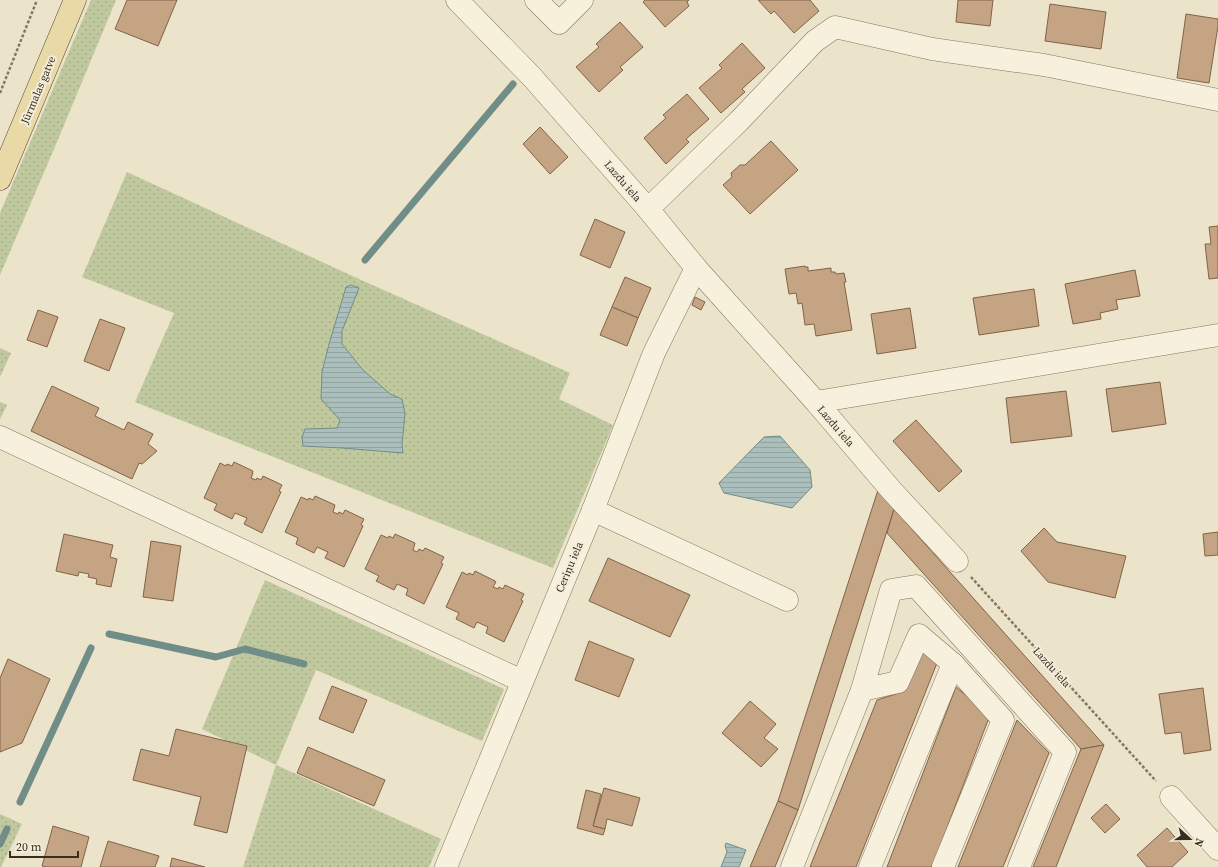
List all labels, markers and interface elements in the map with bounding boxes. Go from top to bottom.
street label: Jūrmalas gatve [17,54,60,127]
street label: Lazdu iela [601,158,645,205]
street label: Lazdu iela [814,403,858,450]
street label: Ceriņu iela [552,539,587,595]
street label: Lazdu iela [1029,644,1074,691]
north arrow [1170,819,1210,859]
scale bar [10,833,78,859]
text: N [1190,836,1207,849]
text: 20 m [16,839,42,855]

